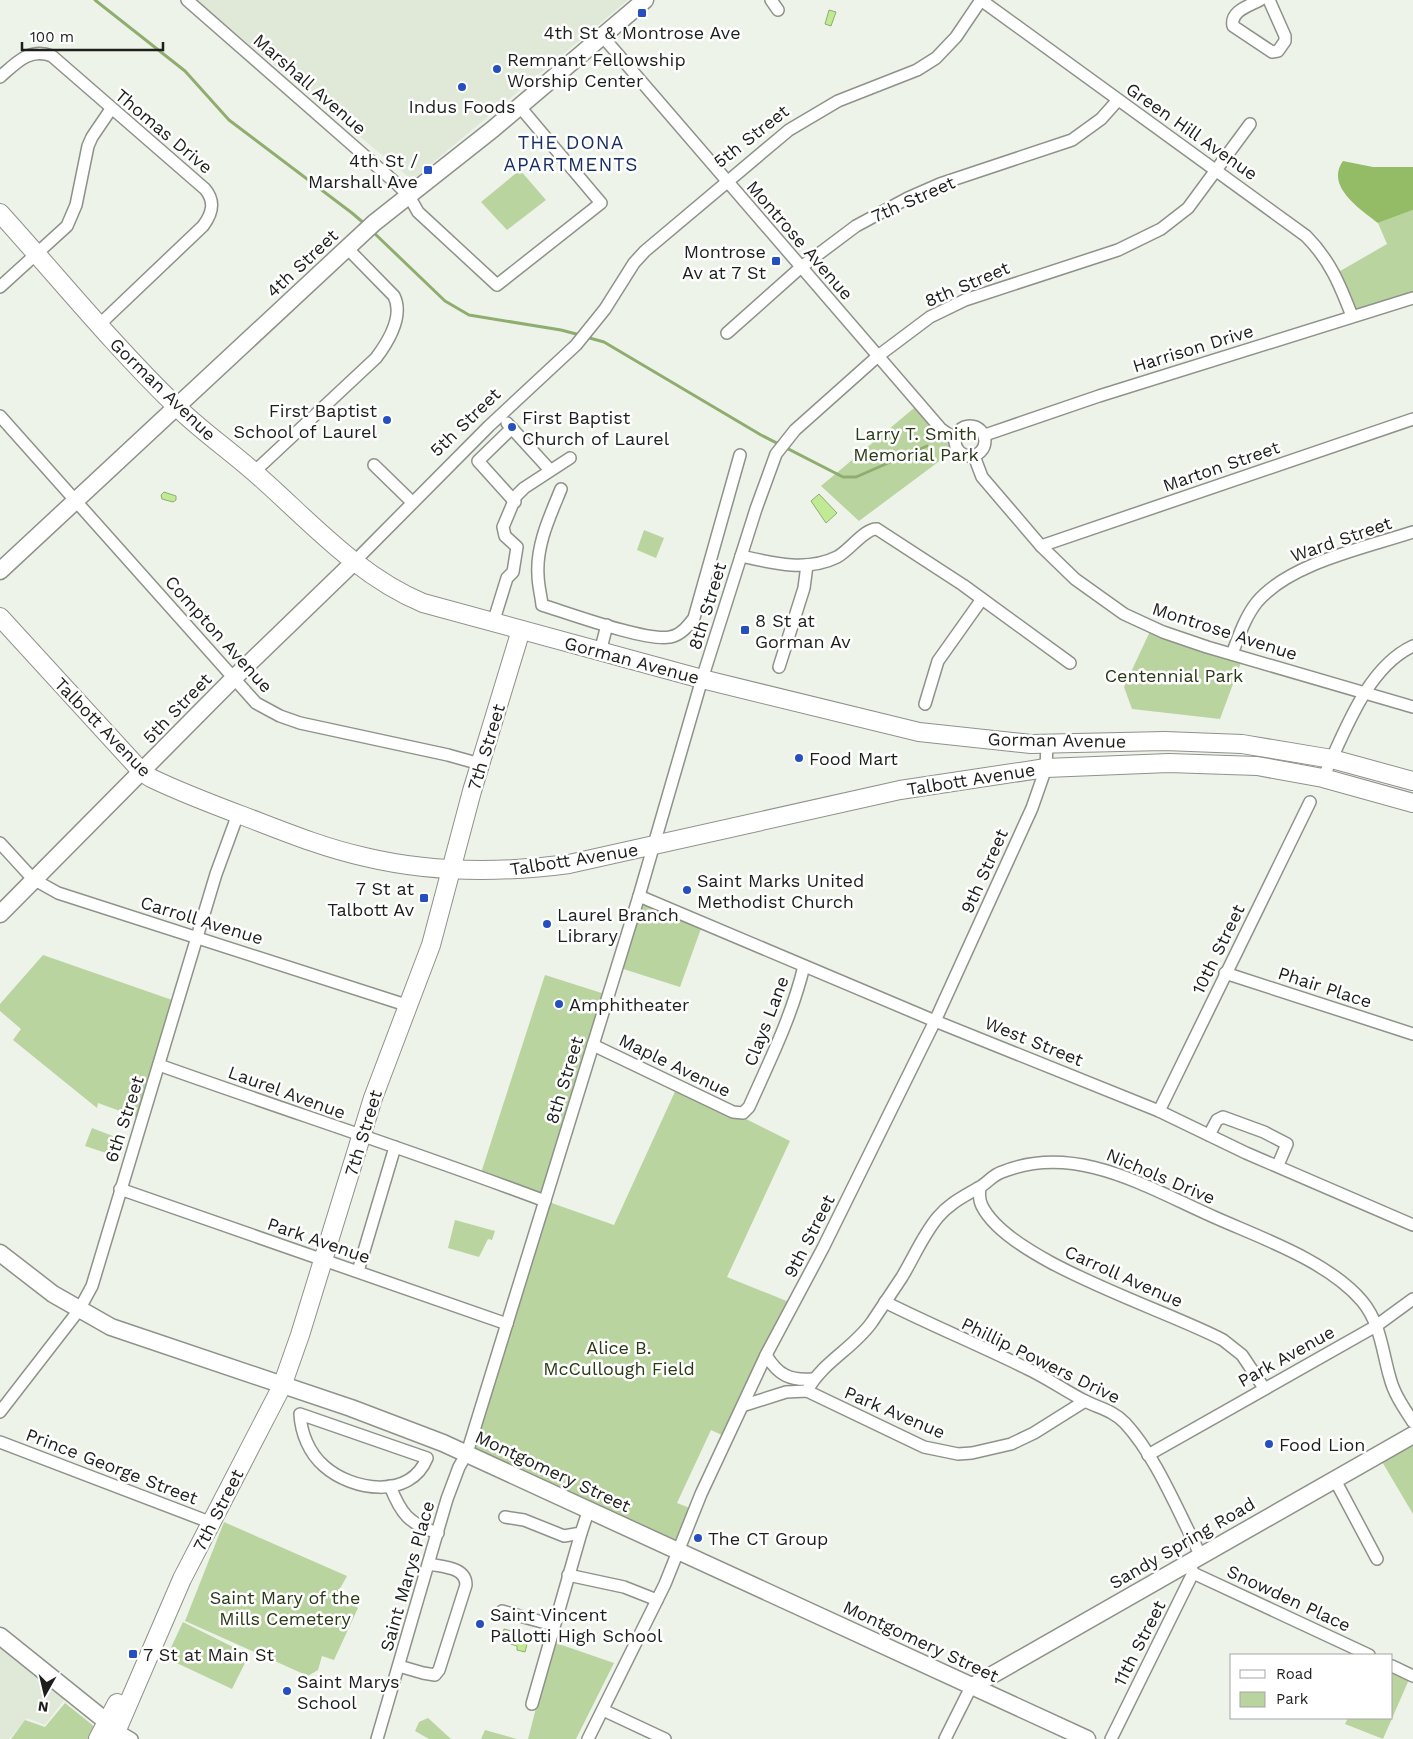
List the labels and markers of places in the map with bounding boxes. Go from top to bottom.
marker: 4th St & Montrose Ave [636,7,648,19]
place label: 4th St & Montrose Ave [543,22,741,43]
place label: Remnant Fellowship Worship Center [507,49,686,91]
marker: Remnant Fellowship Worship Center [491,63,503,75]
marker: Indus Foods [456,81,468,93]
place label: Indus Foods [409,96,515,117]
place label: 4th St / Marshall Ave [308,150,418,192]
marker: 4th St / Marshall Ave [422,164,434,176]
place label: Montrose Av at 7 St [682,241,766,283]
marker: Montrose Av at 7 St [770,255,782,267]
place label: First Baptist School of Laurel [233,400,377,442]
place label: First Baptist Church of Laurel [522,407,670,449]
marker: First Baptist School of Laurel [381,414,393,426]
marker: First Baptist Church of Laurel [506,421,518,433]
place label: 8 St at Gorman Av [755,610,851,652]
marker: 8 St at Gorman Av [739,624,751,636]
place label: Food Mart [809,748,898,769]
marker: Food Mart [793,752,805,764]
place label: Saint Marks United Methodist Church [697,870,864,912]
place label: 7 St at Talbott Av [327,878,415,920]
marker: Saint Marks United Methodist Church [681,884,693,896]
marker: 7 St at Talbott Av [418,892,430,904]
place label: Laurel Branch Library [557,904,679,946]
marker: Laurel Branch Library [541,918,553,930]
place label: Amphitheater [569,994,689,1015]
marker: Amphitheater [553,998,565,1010]
place label: Food Lion [1279,1434,1366,1455]
marker: Food Lion [1263,1438,1275,1450]
place label: The CT Group [708,1528,828,1549]
marker: The CT Group [692,1532,704,1544]
place label: Saint Vincent Pallotti High School [490,1604,663,1646]
marker: Saint Vincent Pallotti High School [474,1618,486,1630]
place label: 7 St at Main St [143,1644,274,1665]
marker: 7 St at Main St [127,1648,139,1660]
place label: Saint Marys School [297,1671,399,1713]
marker: Saint Marys School [281,1685,293,1697]

